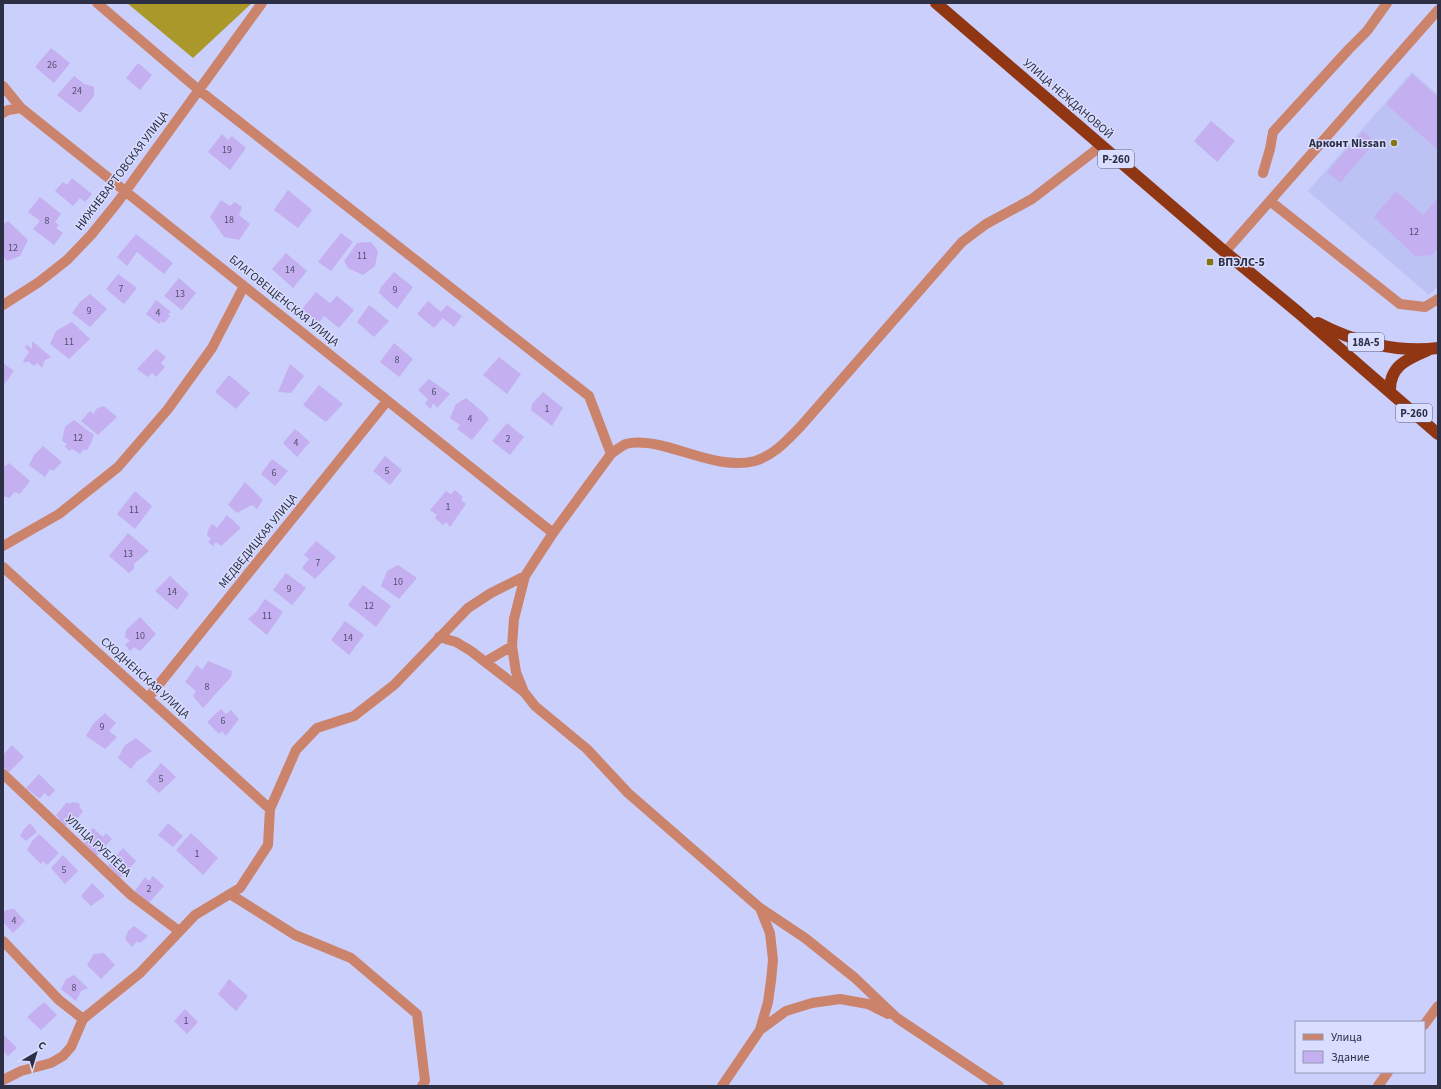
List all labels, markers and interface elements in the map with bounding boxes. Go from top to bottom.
street label: УЛИЦА НЕЖДАНОВОЙ [1019,55,1117,143]
house number: 26 [47,58,57,72]
house number: 24 [72,84,82,98]
street label: НИЖНЕВАРТОВСКАЯ УЛИЦА [71,107,173,234]
place label: Арконт Nissan [1308,135,1386,152]
marker: Арконт Nissan [1389,138,1399,148]
house number: 19 [222,143,232,157]
road number: Р-260 [1098,150,1134,168]
house number: 18 [224,213,234,227]
house number: 8 [45,214,50,228]
house number: 12 [1409,225,1419,239]
house number: 12 [8,241,18,255]
house number: 11 [357,249,367,263]
street label: БЛАГОВЕЩЕНСКАЯ УЛИЦА [225,251,343,351]
place label: ВПЭЛС-5 [1218,254,1265,271]
marker: ВПЭЛС-5 [1205,257,1215,267]
house number: 14 [285,263,295,277]
house number: 7 [119,282,124,296]
house number: 9 [393,283,398,297]
house number: 13 [175,287,185,301]
house number: 9 [87,304,92,318]
house number: 4 [156,306,161,320]
road number: 18А-5 [1348,333,1384,351]
house number: 11 [64,335,74,349]
house number: 8 [395,353,400,367]
house number: 6 [432,385,437,399]
house number: 1 [545,402,550,416]
road number: Р-260 [1396,404,1432,422]
house number: 4 [468,412,473,426]
house number: 12 [73,431,83,445]
house number: 2 [506,432,511,446]
house number: 4 [294,436,299,450]
house number: 5 [385,464,390,478]
house number: 6 [272,466,277,480]
street label: МЕДВЕДИЦКАЯ УЛИЦА [215,490,302,592]
house number: 1 [446,500,451,514]
house number: 11 [129,503,139,517]
house number: 13 [123,547,133,561]
house number: 7 [316,556,321,570]
house number: 10 [393,575,403,589]
house number: 9 [287,582,292,596]
house number: 14 [167,585,177,599]
house number: 12 [364,599,374,613]
house number: 11 [262,609,272,623]
house number: 10 [135,629,145,643]
house number: 14 [343,631,353,645]
street label: СХОДНЕНСКАЯ УЛИЦА [97,633,194,723]
house number: 8 [205,680,210,694]
house number: 6 [221,714,226,728]
house number: 9 [100,720,105,734]
house number: 5 [159,772,164,786]
street label: УЛИЦА РУБЛЁВА [61,811,135,881]
house number: 1 [195,847,200,861]
house number: 5 [62,863,67,877]
house number: 2 [147,882,152,896]
house number: 4 [12,914,17,928]
house number: 8 [72,981,77,995]
house number: 1 [184,1014,189,1028]
legend [1295,1021,1425,1073]
text: Улица [1331,1029,1362,1046]
north arrow [16,1033,56,1073]
text: С [35,1038,49,1054]
text: Здание [1331,1049,1370,1066]

